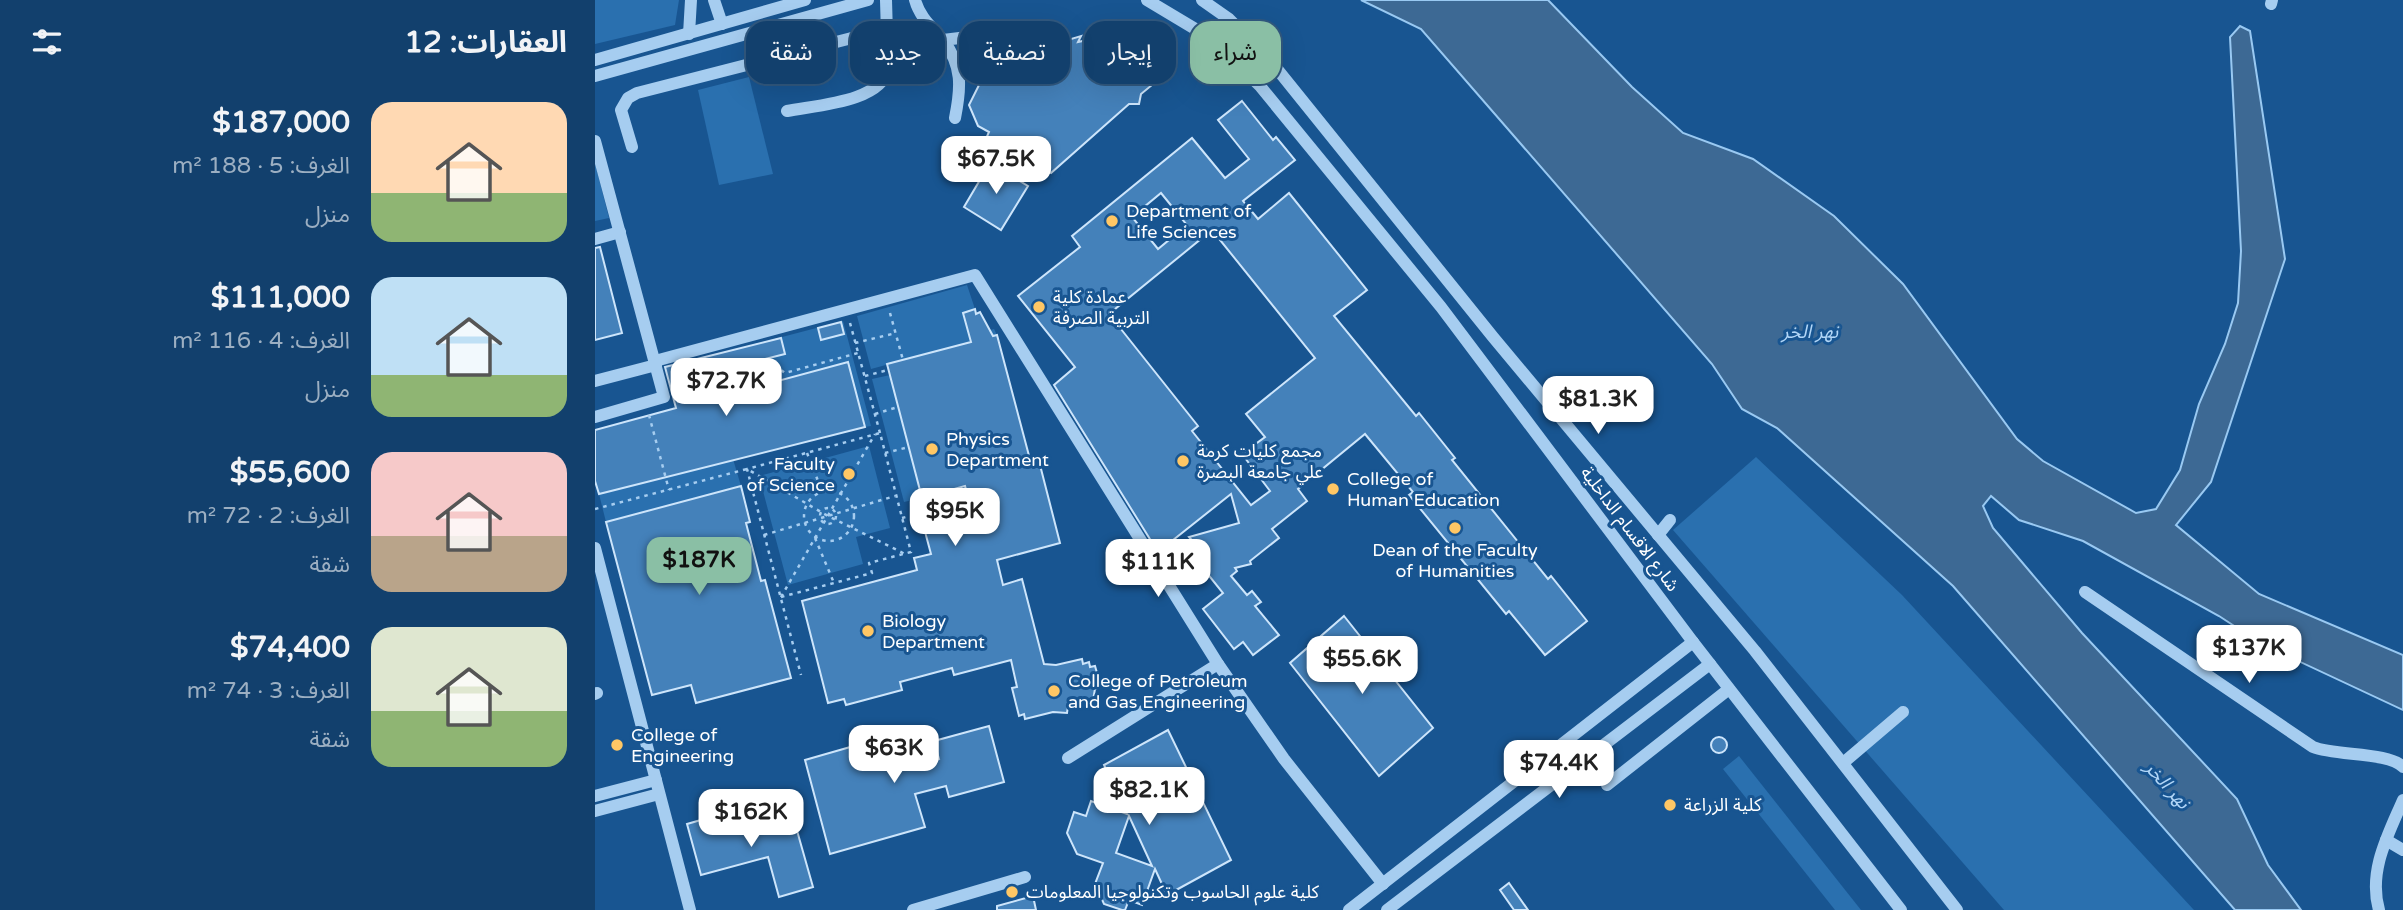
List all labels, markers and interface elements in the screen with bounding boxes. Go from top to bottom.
chip: شقة [746,21,836,84]
chip: جديد [850,21,945,84]
chip: تصفية [959,21,1070,84]
chip: إيجار [1084,21,1176,84]
chip: شراء [1190,21,1281,84]
icon: filters [28,23,66,61]
text: العقارات: 12 [404,24,567,61]
text: $187,000 [212,104,350,141]
icon: home [427,130,511,214]
pin: $67.5K [939,136,1053,196]
text: $67.5K [957,145,1035,173]
text: الغرف: 5 · 188 m² [172,152,350,180]
place label: Department of Life Sciences [1126,200,1251,243]
text: منزل [305,201,350,229]
marker: Department of Life Sciences [1104,213,1120,229]
text: $111,000 [211,279,350,316]
place label: عمادة كلية التربية الصرفة [1053,286,1150,329]
marker: عمادة كلية التربية الصرفة [1031,299,1047,315]
icon: home [427,305,511,389]
water label: نهر الخر [1780,321,1840,343]
text: الغرف: 4 · 116 m² [172,327,350,355]
pin: $72.7K [669,358,783,418]
text: $72.7K [687,367,765,395]
text: منزل [305,376,350,404]
pin: $81.3K [1541,376,1655,436]
text: $81.3K [1559,385,1637,413]
place label: Physics Department [946,428,1049,471]
place label: مجمع كليات كرمة علي جامعة البصرة [1197,440,1323,485]
marker: Physics Department [924,441,940,457]
place label: Faculty of Science [747,453,835,496]
marker: مجمع كليات كرمة علي جامعة البصرة [1175,453,1191,469]
text: $55,600 [230,454,350,491]
street label: شارع الاقسام الداخلية [1573,462,1684,598]
marker: Faculty of Science [841,466,857,482]
place label: College of Human Education [1347,468,1500,511]
icon: home [427,480,511,564]
marker: College of Human Education [1325,481,1341,497]
pin: $95K [914,489,996,548]
text: $95K [926,497,984,525]
text: الغرف: 2 · 72 m² [187,502,350,530]
marker: Dean of the Faculty of Humanities [1447,520,1463,536]
pin: $187K [650,538,748,597]
place label: Dean of the Faculty of Humanities [1372,539,1538,582]
pin: $111K [1109,540,1207,599]
text: $187K [663,546,735,574]
text: $111K [1122,548,1194,576]
text: شقة [309,551,350,579]
place label: Biology Department [882,610,985,653]
marker: Biology Department [860,623,876,639]
pin: $137K [2200,626,2298,685]
text: $74,400 [230,629,350,666]
text: $137K [2213,634,2285,662]
pin: $55.6K [1305,636,1419,696]
text: $55.6K [1323,645,1401,673]
icon: home [427,655,511,739]
place label: College of Petroleum and Gas Engineering [1068,670,1248,713]
text: الغرف: 3 · 74 m² [187,677,350,705]
marker: College of Petroleum and Gas Engineering [1046,683,1062,699]
place label: College of Engineering [631,724,734,767]
text: شقة [309,726,350,754]
pin: $63K [853,726,935,785]
text: $63K [865,734,923,762]
marker: College of Engineering [609,737,625,753]
pin: $74.4K [1502,740,1616,800]
text: $74.4K [1520,749,1598,777]
water label: نهر الخر [2139,755,2195,815]
pin: $82.1K [1092,768,1206,827]
text: $82.1K [1110,776,1188,804]
pin: $162K [702,790,800,849]
place label: كلية الزراعة [1684,794,1762,816]
marker: كلية الزراعة [1662,797,1678,813]
text: $162K [715,798,787,826]
place label: كلية علوم الحاسوب وتكنولوجيا المعلومات [1026,881,1320,906]
marker: كلية علوم الحاسوب وتكنولوجيا المعلومات [1004,884,1020,900]

